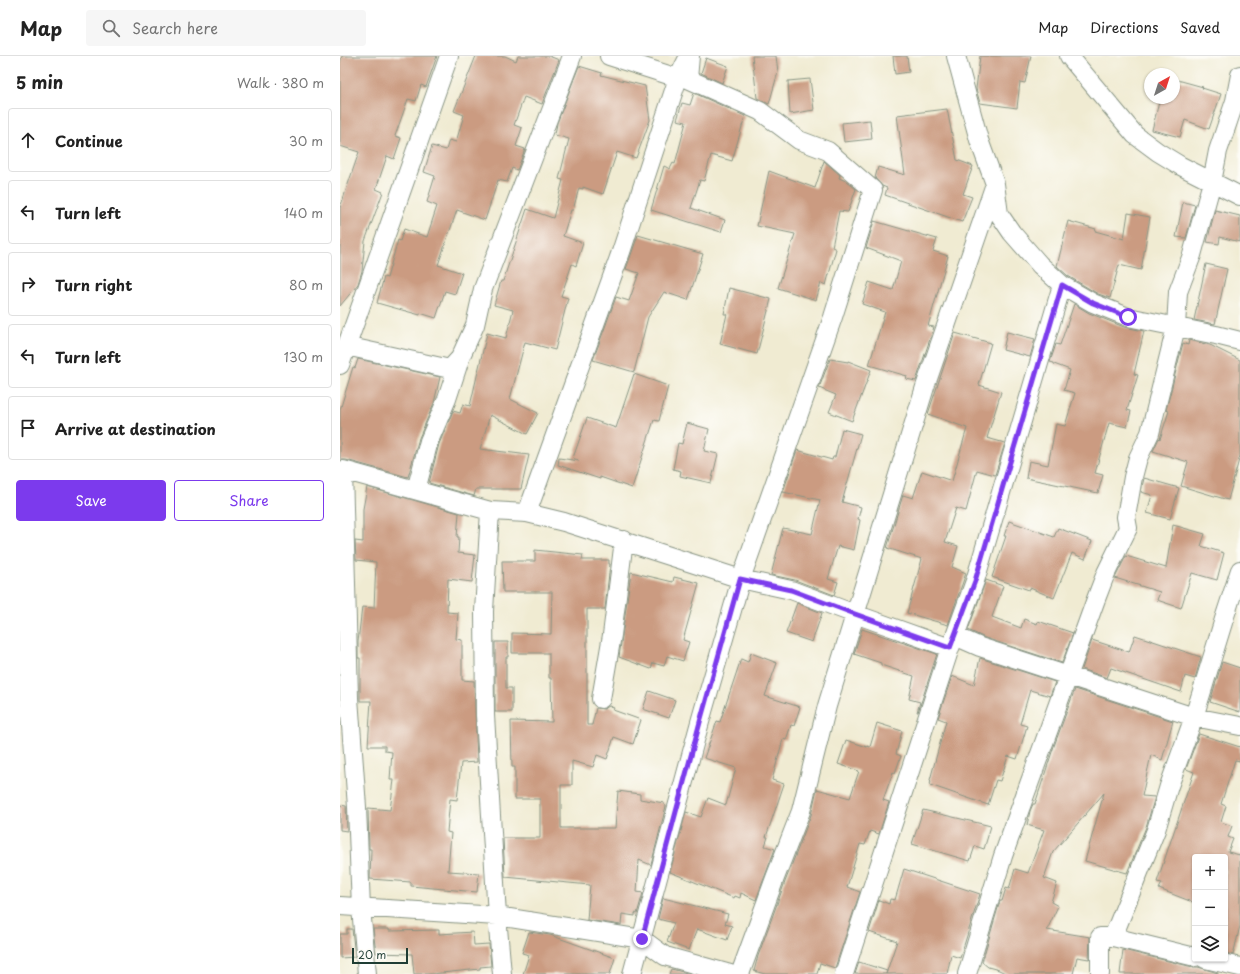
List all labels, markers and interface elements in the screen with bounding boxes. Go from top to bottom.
search box [86,10,366,46]
text: Map [20,14,62,42]
text: Search here [132,16,218,39]
icon: search [100,17,122,39]
text: Map [1038,17,1068,38]
text: Directions [1090,17,1158,38]
text: Saved [1180,17,1220,38]
north arrow [1144,68,1180,104]
text: 5 min [16,69,63,95]
text: Walk · 380 m [237,73,324,92]
icon: ahead [17,129,39,151]
text: Continue [55,129,123,152]
text: 30 m [289,131,323,150]
icon: left [17,201,39,223]
text: Turn left [55,201,121,224]
text: 140 m [284,203,323,222]
icon: right [17,273,39,295]
text: Turn right [55,273,132,296]
text: 80 m [289,275,323,294]
route start [1119,308,1137,326]
icon: left [17,345,39,367]
text: Turn left [55,345,121,368]
text: 130 m [284,347,323,366]
icon: arrive [17,417,39,439]
text: Arrive at destination [55,417,216,440]
button: Save [16,480,166,521]
button: Share [174,480,324,521]
map controls [1192,854,1228,962]
button: + [1192,854,1228,890]
button: − [1192,890,1228,926]
button: layers [1192,926,1228,962]
route end [633,930,651,948]
scale bar [352,946,408,965]
text: 20 m [358,946,386,963]

